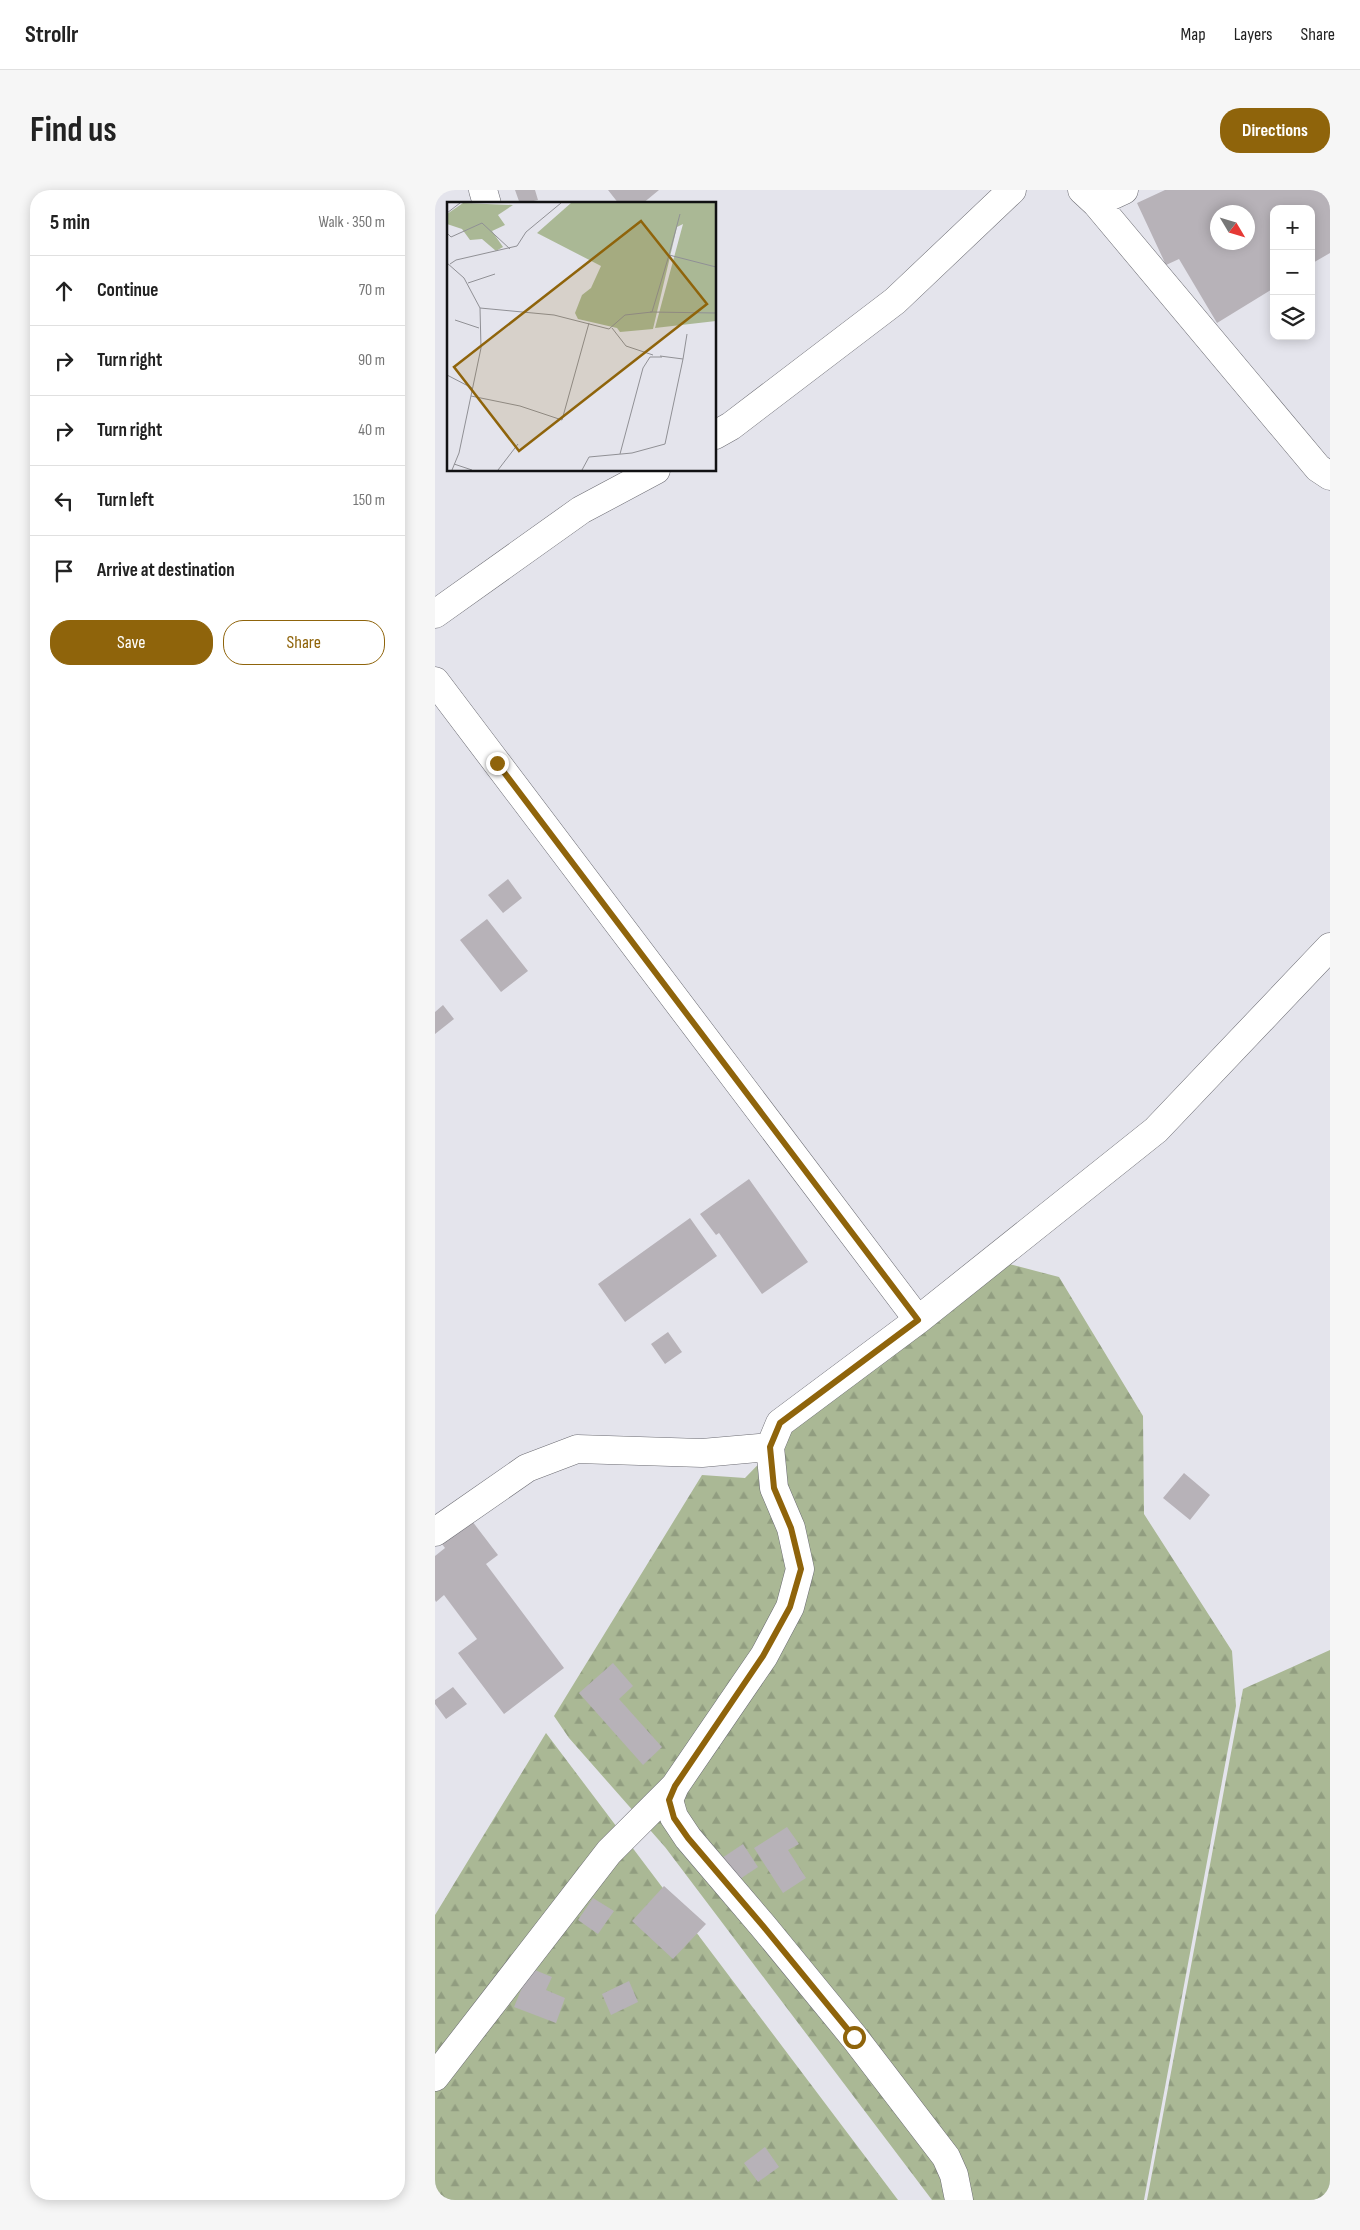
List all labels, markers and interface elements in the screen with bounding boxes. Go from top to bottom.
text: Strollr [25,20,79,49]
text: Map [1181,24,1206,45]
text: Layers [1234,24,1273,45]
text: Share [1301,24,1335,45]
button: Directions [1220,108,1330,153]
text: Find us [30,109,117,152]
inset map [447,202,716,471]
north arrow [1210,205,1255,250]
map controls [1270,205,1315,340]
button: + [1270,205,1315,250]
text: 5 min [50,210,90,235]
text: Walk · 350 m [318,213,385,232]
button: − [1270,250,1315,295]
icon: ahead [50,277,78,305]
text: Continue [97,279,158,302]
text: 70 m [359,281,385,300]
button: layers [1270,295,1315,340]
icon: right [50,347,78,375]
text: Turn right [97,349,162,372]
text: 90 m [358,351,385,370]
icon: right [50,417,78,445]
text: Turn right [97,419,162,442]
text: 40 m [358,421,385,440]
icon: left [50,487,78,515]
text: Turn left [97,489,154,512]
text: 150 m [353,491,385,510]
icon: arrive [50,557,78,585]
text: Arrive at destination [97,559,235,582]
button: Save [50,620,213,665]
button: Share [223,620,385,665]
route end [486,752,509,775]
route start [843,2026,866,2049]

